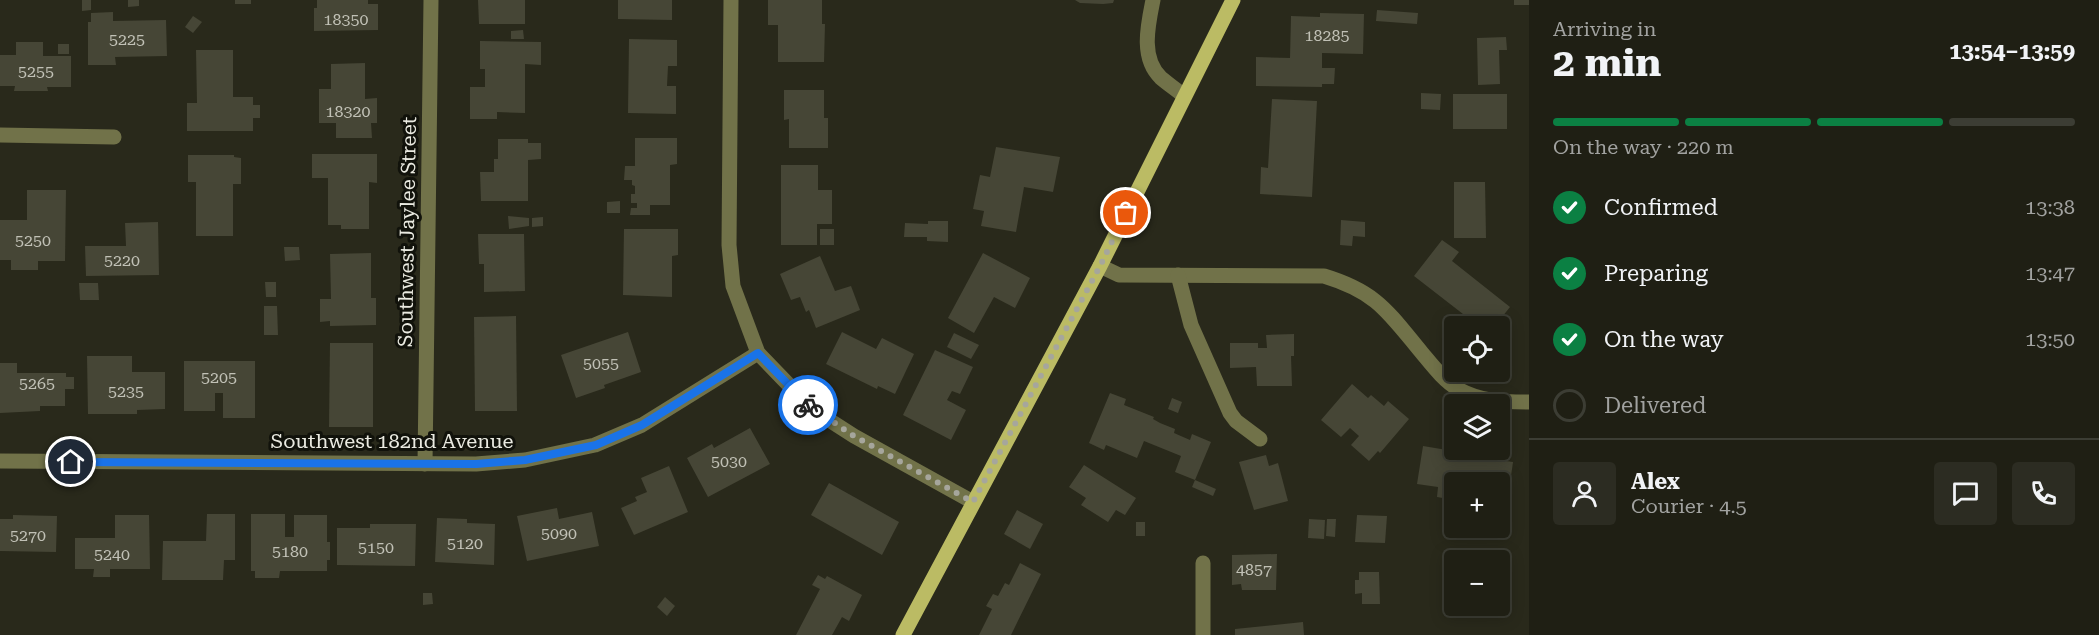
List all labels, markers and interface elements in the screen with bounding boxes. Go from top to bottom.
house number: 18350 [324,10,368,29]
text: Arriving in [1553,17,1656,41]
house number: 18285 [1305,26,1349,45]
house number: 5225 [109,30,145,49]
text: 13:54–13:59 [1949,39,2075,64]
text: 2 min [1553,40,1661,86]
house number: 5255 [18,62,54,81]
house number: 18320 [326,102,370,121]
street label: Southwest Jaylee Street [393,116,421,347]
text: On the way · 220 m [1553,135,1734,159]
pin [1100,187,1151,238]
icon: check [1553,191,1586,224]
text: Confirmed [1604,195,1718,220]
text: 13:38 [2025,195,2075,219]
icon: bag [1109,196,1142,229]
house number: 5250 [15,231,51,250]
house number: 5220 [104,251,140,270]
icon: check [1553,257,1586,290]
text: Preparing [1604,261,1708,286]
text: 13:47 [2025,261,2075,285]
map controls [1444,316,1510,616]
button: locate [1444,316,1510,382]
icon: check [1553,323,1586,356]
text: On the way [1604,327,1724,352]
text: 13:50 [2025,327,2075,351]
house number: 5055 [583,354,619,373]
house number: 5205 [201,368,237,387]
house number: 5265 [19,374,55,393]
courier [778,375,838,435]
house number: 5235 [108,382,144,401]
icon: bike [792,389,825,422]
text: Delivered [1604,393,1706,418]
button: layers [1444,394,1510,460]
street label: Southwest 182nd Avenue [271,429,513,453]
pin [45,436,96,487]
icon: home [54,445,87,478]
house number: 5030 [711,452,747,471]
button: person [1553,462,1616,525]
button: chat [1934,462,1997,525]
button: phone [2012,462,2075,525]
text: Alex [1631,469,1680,494]
button: + [1444,472,1510,538]
text: Courier · 4.5 [1631,494,1747,518]
house number: 5090 [541,524,577,543]
house number: 5270 [10,526,46,545]
house number: 5120 [447,534,483,553]
house number: 5150 [358,538,394,557]
house number: 5180 [272,542,308,561]
house number: 5240 [94,545,130,564]
button: − [1444,550,1510,616]
house number: 4857 [1236,560,1272,579]

